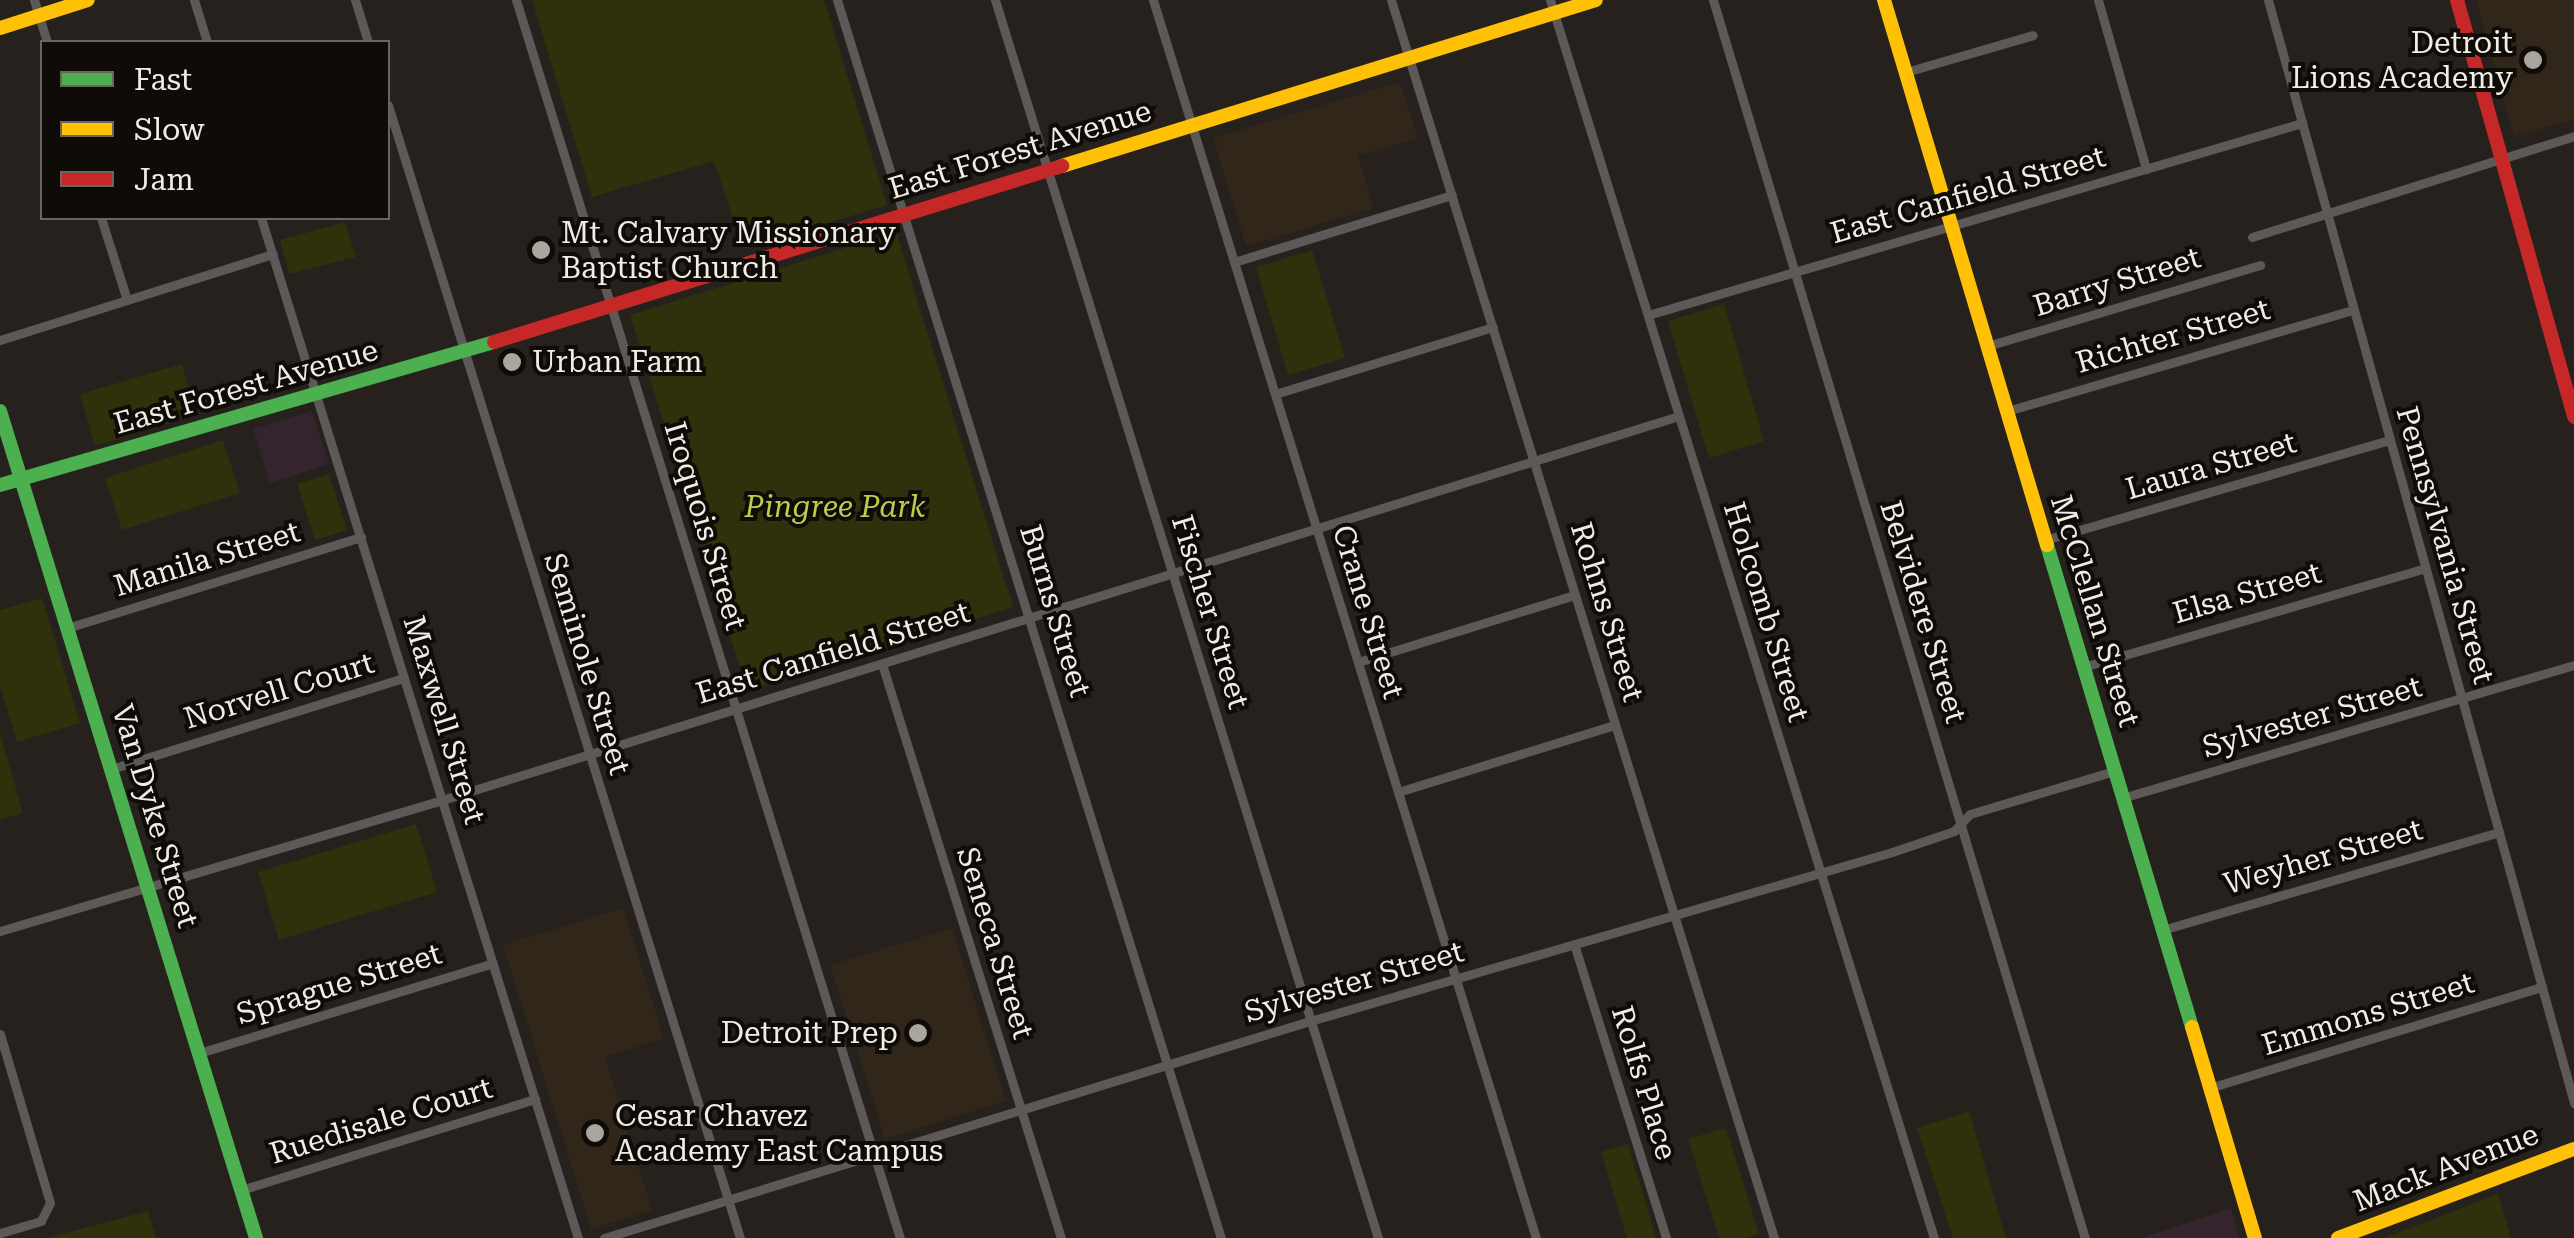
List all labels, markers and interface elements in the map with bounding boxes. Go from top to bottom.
place label: Detroit Lions Academy [2291,25,2513,96]
legend [40,40,390,220]
marker: Detroit Lions Academy [2522,49,2544,71]
text: Fast [134,62,192,97]
street label: East Forest Avenue [884,93,1156,207]
text: Slow [134,112,205,147]
street label: East Canfield Street [1826,139,2110,251]
text: Jam [134,162,194,197]
place label: Mt. Calvary Missionary Baptist Church [561,215,896,286]
marker: Mt. Calvary Missionary Baptist Church [530,239,552,261]
street label: Barry Street [2029,240,2205,324]
street label: Richter Street [2072,291,2274,381]
street label: East Forest Avenue [110,332,382,442]
place label: Urban Farm [532,344,702,380]
marker: Urban Farm [501,351,523,373]
street label: Pennsylvania Street [2388,402,2502,688]
street label: Iroquois Street [656,418,754,634]
street label: Laura Street [2122,424,2300,508]
park label: Pingree Park [745,489,925,525]
street label: McClellan Street [2043,491,2147,731]
street label: Belvidere Street [1872,497,1974,727]
street label: Holcomb Street [1716,498,1816,726]
street label: Fischer Street [1163,511,1257,713]
street label: Manila Street [110,514,304,604]
street label: Rohns Street [1563,518,1651,706]
street label: Burns Street [1012,521,1098,701]
street label: Crane Street [1325,521,1411,703]
street label: Seminole Street [536,549,638,779]
street label: Elsa Street [2169,555,2325,631]
street label: East Canfield Street [692,594,974,712]
street label: Maxwell Street [395,612,493,828]
street label: Norvell Court [180,645,378,737]
street label: Sylvester Street [2198,669,2426,765]
street label: Van Dyke Street [104,700,206,932]
street label: Weyher Street [2220,811,2426,903]
street label: Seneca Street [949,843,1041,1043]
street label: Sylvester Street [1240,934,1468,1030]
street label: Sprague Street [232,936,446,1032]
street label: Emmons Street [2258,965,2478,1063]
street label: Rolfs Place [1604,1002,1684,1164]
place label: Detroit Prep [721,1015,898,1051]
marker: Detroit Prep [907,1022,929,1044]
street label: Ruedisale Court [265,1070,497,1172]
place label: Cesar Chavez Academy East Campus [615,1098,943,1168]
street label: Mack Avenue [2348,1116,2544,1220]
marker: Cesar Chavez Academy East Campus [584,1122,606,1144]

